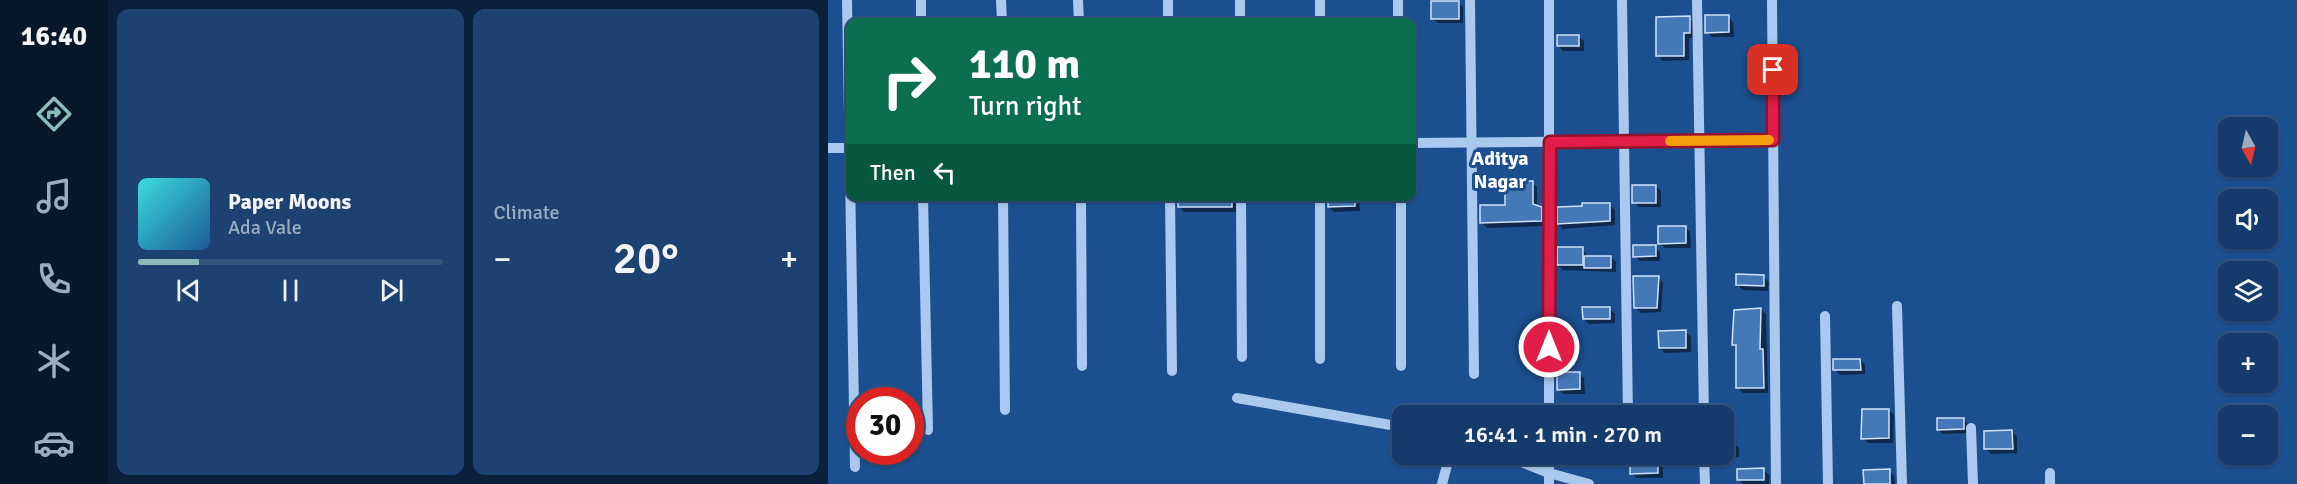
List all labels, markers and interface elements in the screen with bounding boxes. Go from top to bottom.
text: 16:40 [21,20,87,53]
text: 110 m [969,39,1080,90]
icon: right [870,42,948,120]
pin [1747,44,1798,95]
icon: arrive [1756,53,1789,86]
text: Turn right [969,90,1082,123]
icon: directions [33,93,75,135]
north arrow [2218,117,2278,177]
map controls [2218,117,2278,465]
district label: Aditya Nagar [1472,146,1528,194]
icon: left [928,156,961,189]
text: Then [870,159,916,186]
icon: music [33,175,75,217]
text: Paper Moons [228,188,351,215]
button: sound [2218,189,2278,249]
text: Climate [494,200,559,225]
text: Ada Vale [228,215,302,240]
text: 20° [613,231,679,286]
text: − [494,239,511,280]
text: + [780,239,798,280]
icon: phone [33,258,75,300]
button: layers [2218,261,2278,321]
icon: previous [172,274,205,307]
icon: pause [274,274,307,307]
icon: next [375,274,408,307]
position arrow [1517,315,1581,379]
button: + [2218,333,2278,393]
icon: climate [33,340,75,382]
speed limit sign: 30 [846,387,924,465]
button: − [2218,405,2278,465]
text: 16:41 · 1 min · 270 m [1464,421,1662,448]
icon: car [33,422,75,464]

